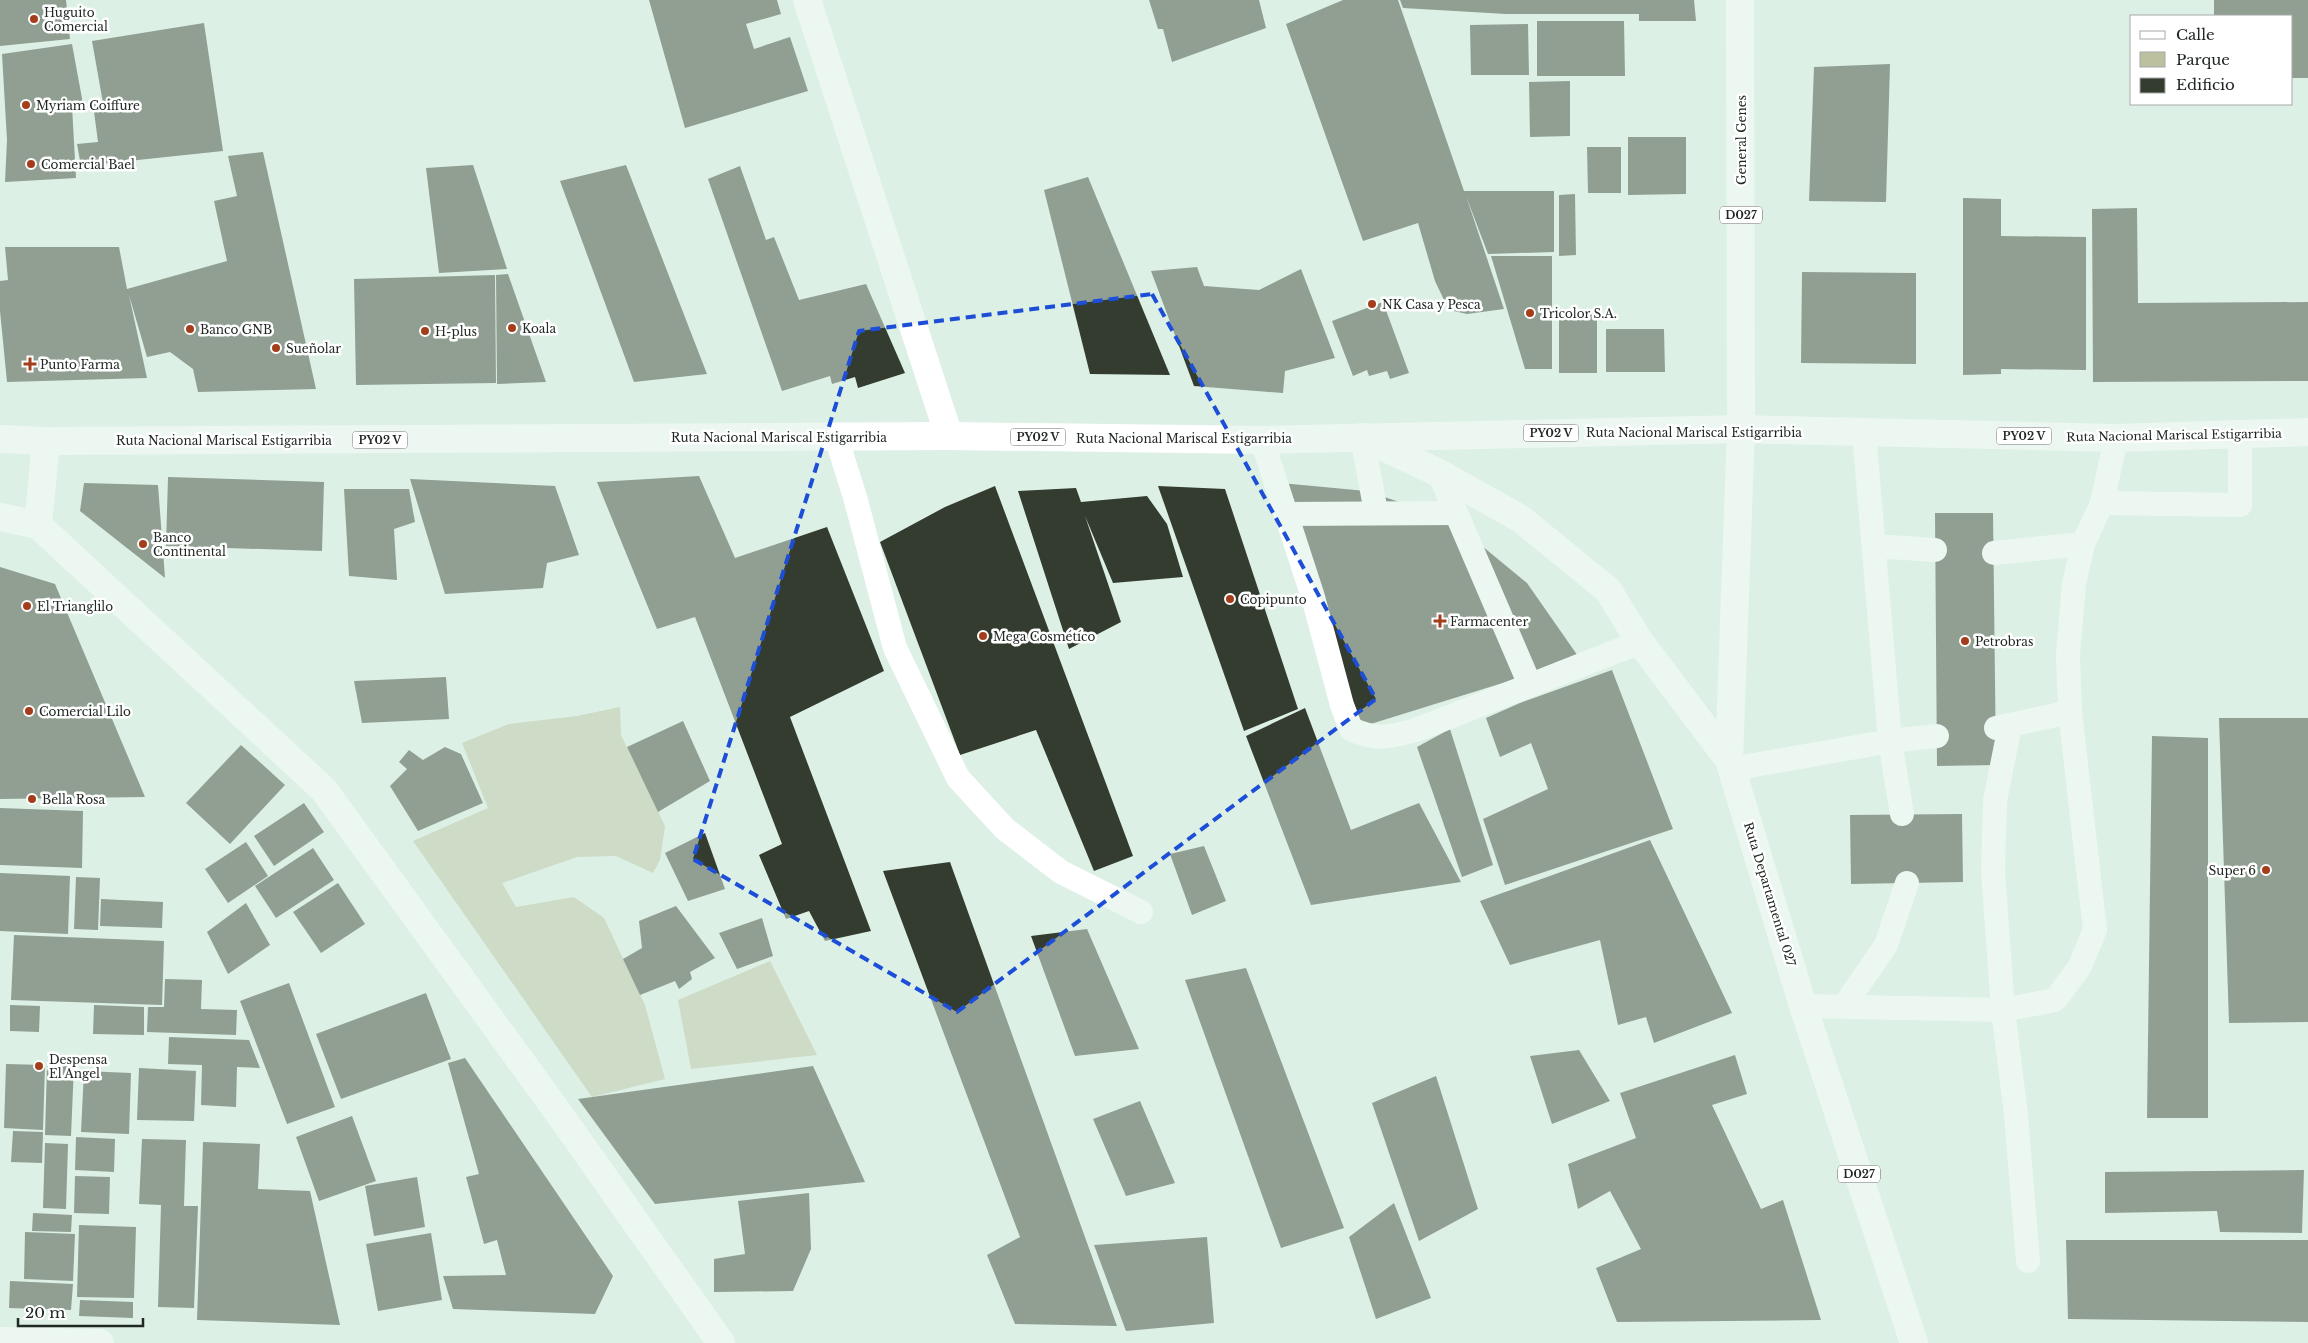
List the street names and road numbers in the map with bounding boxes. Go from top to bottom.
street label: General Genes [1734,95,1749,185]
road number: D027 [1720,206,1762,224]
road number: PY02 V [1524,424,1578,442]
street label: Ruta Nacional Mariscal Estigarribia [1586,425,1802,440]
street label: Ruta Nacional Mariscal Estigarribia [2066,426,2282,444]
road number: PY02 V [1010,428,1066,446]
road number: PY02 V [1996,428,2052,444]
street label: Ruta Nacional Mariscal Estigarribia [671,430,887,445]
street label: Ruta Nacional Mariscal Estigarribia [1076,431,1292,446]
road number: PY02 V [352,432,408,448]
street label: Ruta Nacional Mariscal Estigarribia [116,433,332,448]
street label: Ruta Departamental 027 [1741,820,1799,969]
road number: D027 [1838,1166,1880,1182]

